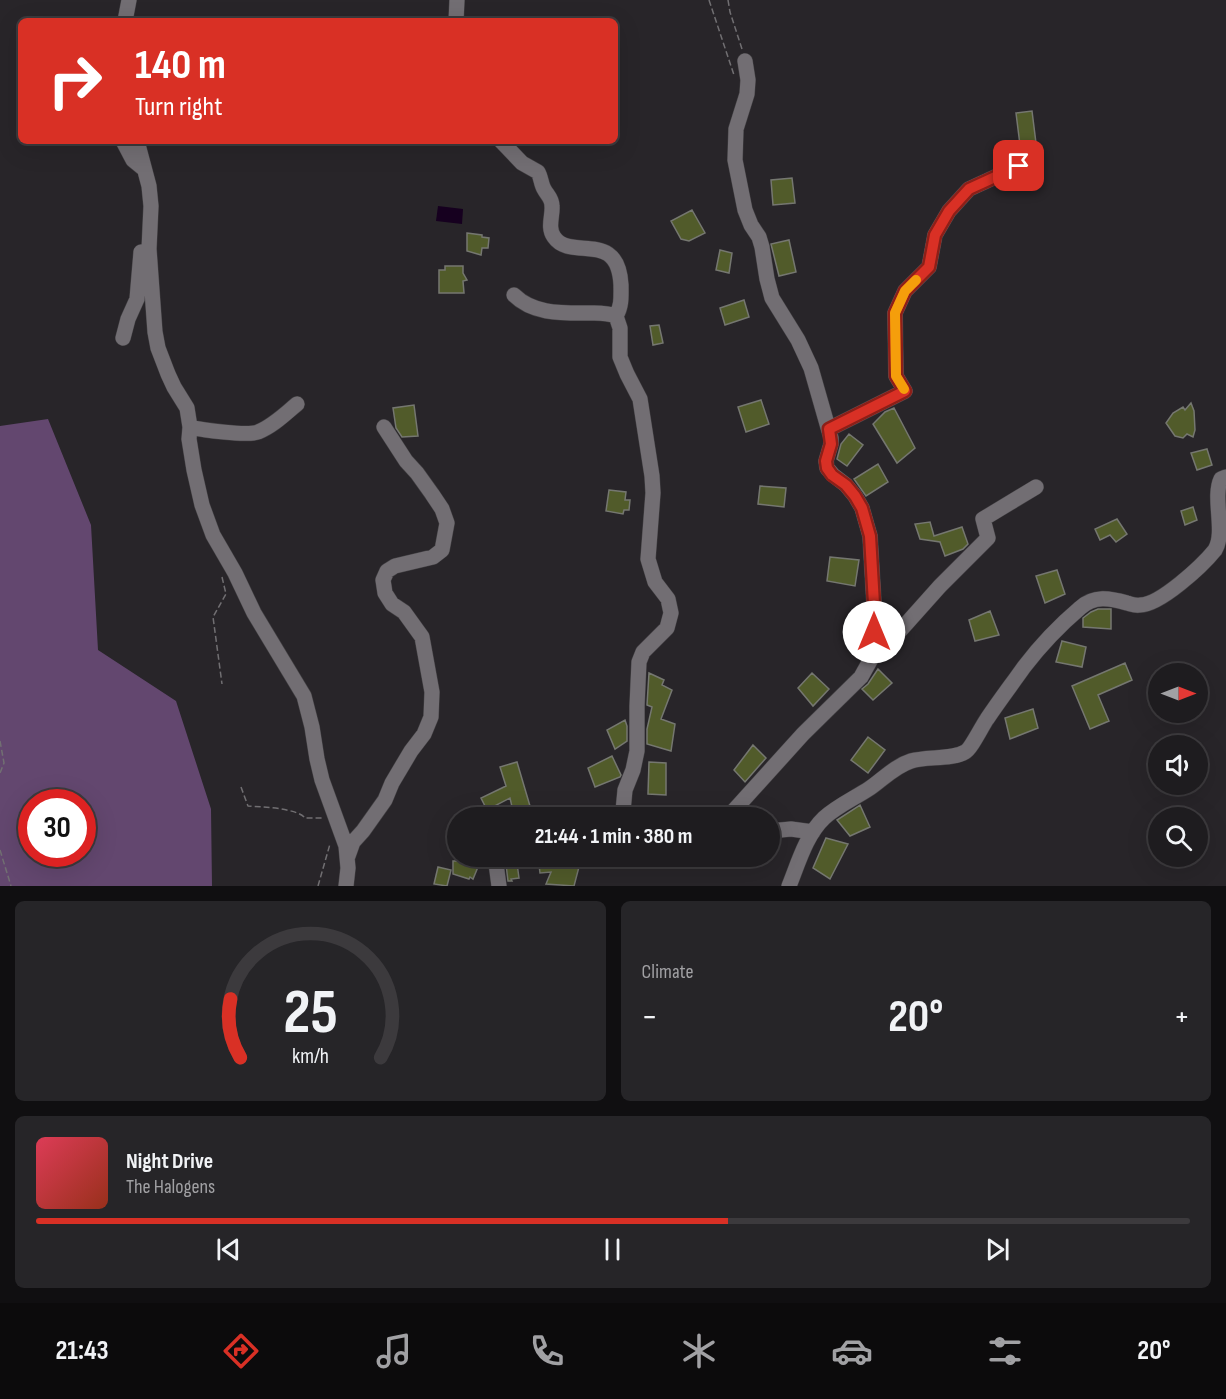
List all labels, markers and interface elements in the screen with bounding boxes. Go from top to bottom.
text: 140 m [135,40,226,91]
icon: right [36,42,114,120]
text: Turn right [135,91,222,123]
pin [993,140,1044,191]
icon: arrive [1002,149,1035,182]
position arrow [842,600,906,664]
north arrow [1148,663,1208,723]
map controls [1148,663,1208,867]
button: sound [1148,735,1208,795]
speed limit sign: 30 [18,789,96,867]
button: search [1148,807,1208,867]
text: 21:44 · 1 min · 380 m [535,823,692,850]
text: Climate [642,960,694,984]
text: 25 [283,976,338,1051]
text: 20° [888,990,943,1045]
text: − [642,997,658,1037]
text: + [1174,997,1190,1037]
text: km/h [292,1044,329,1069]
text: Night Drive [126,1148,213,1175]
text: The Halogens [126,1175,215,1199]
icon: previous [212,1233,245,1266]
icon: pause [596,1233,629,1266]
icon: next [981,1233,1014,1266]
icon: directions [220,1330,262,1372]
icon: music [373,1330,415,1372]
icon: phone [526,1330,568,1372]
icon: climate [678,1330,720,1372]
icon: car [831,1330,873,1372]
icon: filters [984,1330,1026,1372]
text: 21:43 [55,1335,109,1367]
text: 20° [1137,1335,1170,1367]

